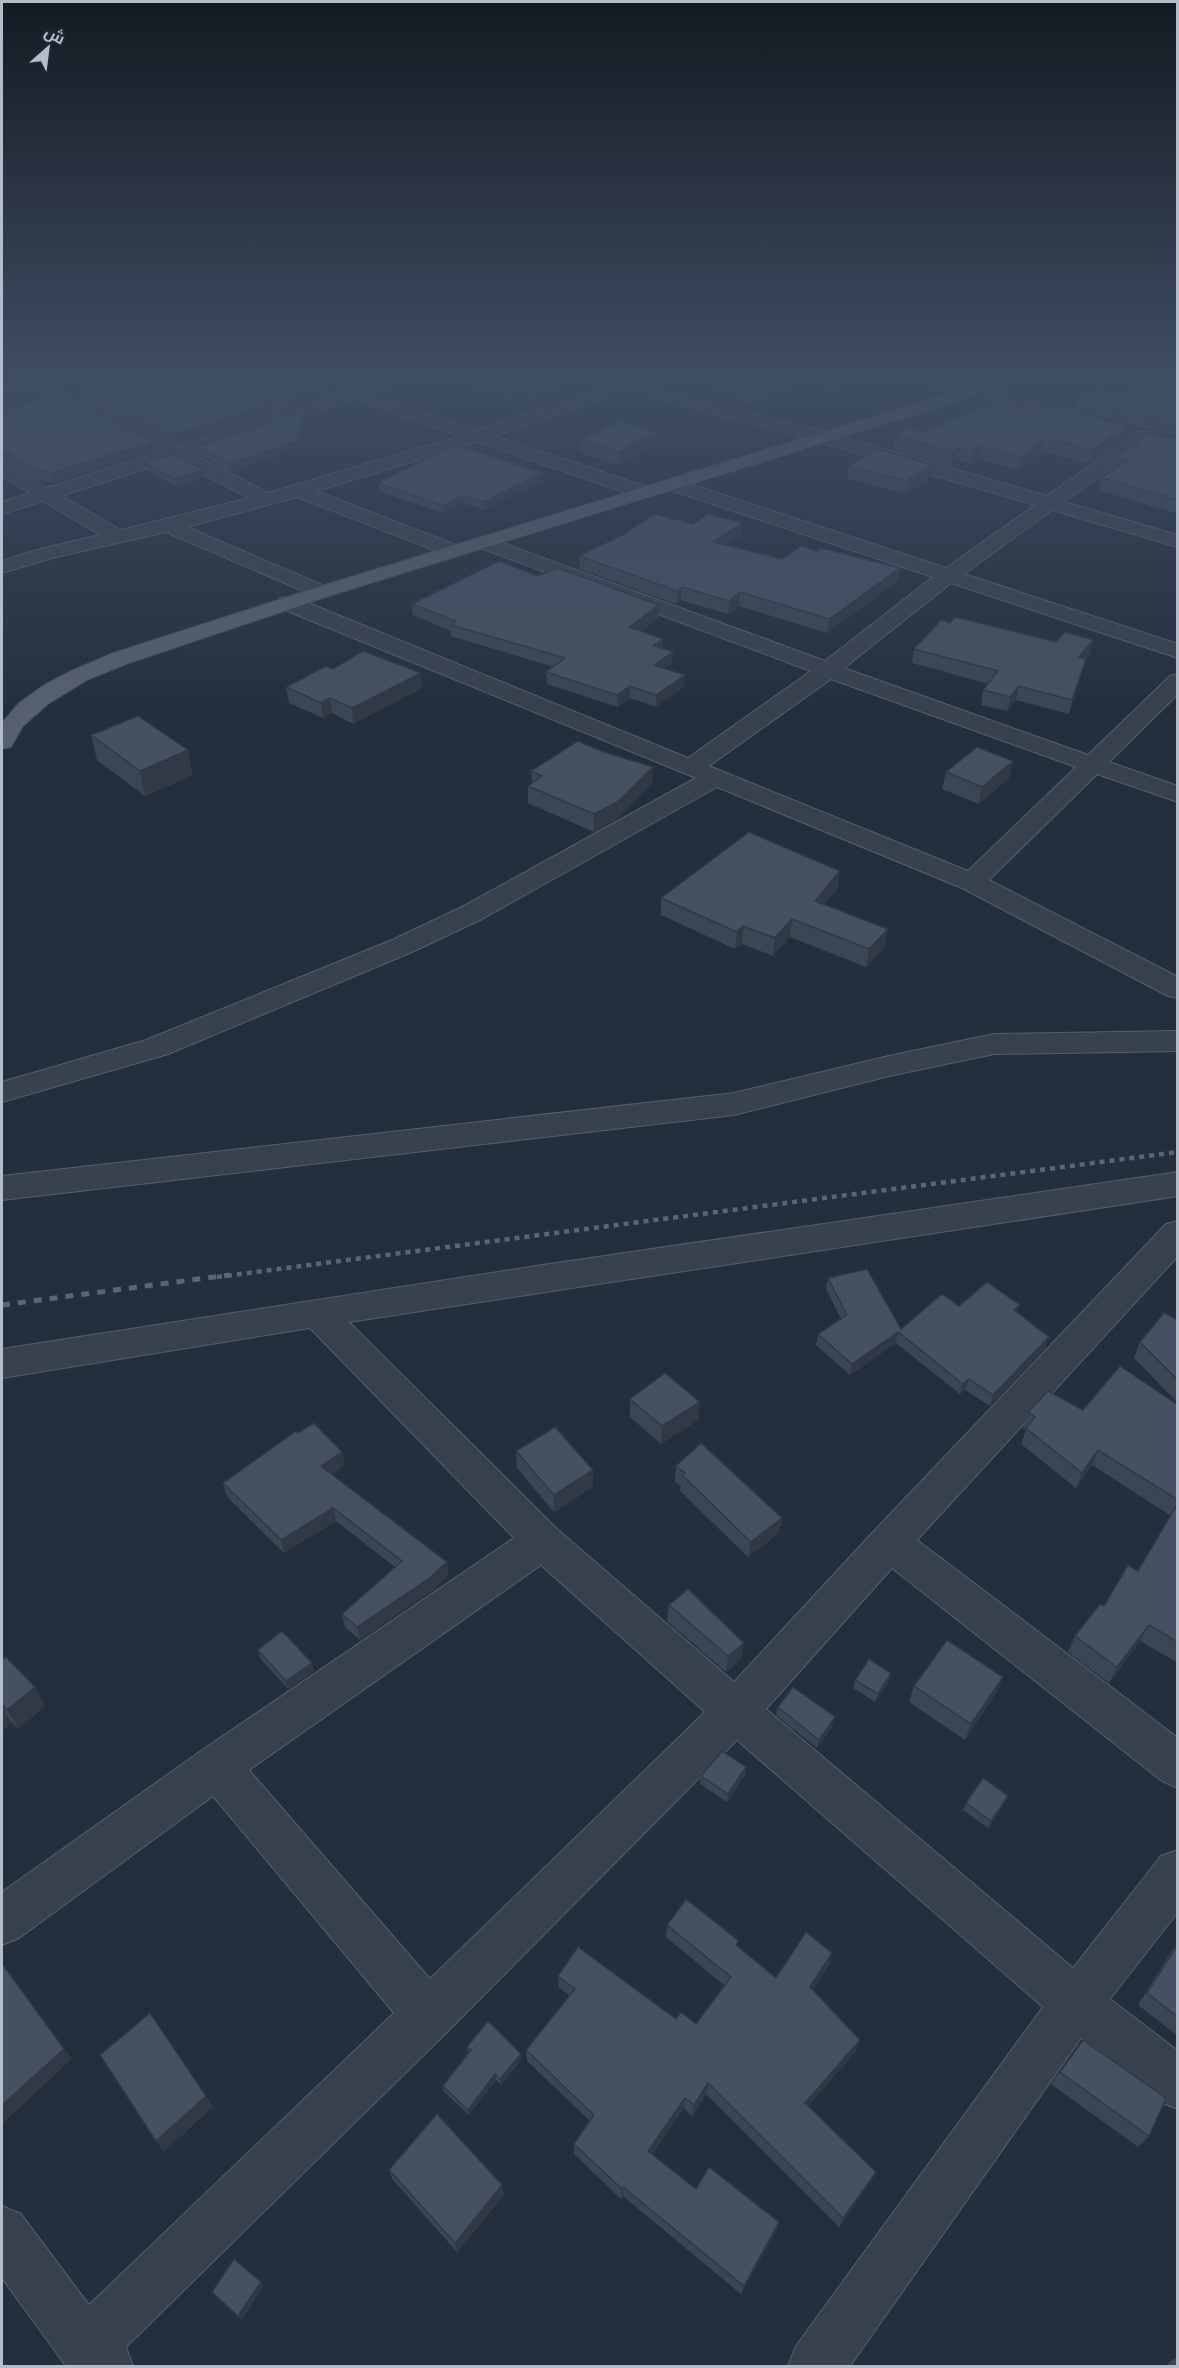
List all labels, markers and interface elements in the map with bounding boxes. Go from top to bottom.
north arrow [18,18,78,78]
text: ش [41,22,68,48]

